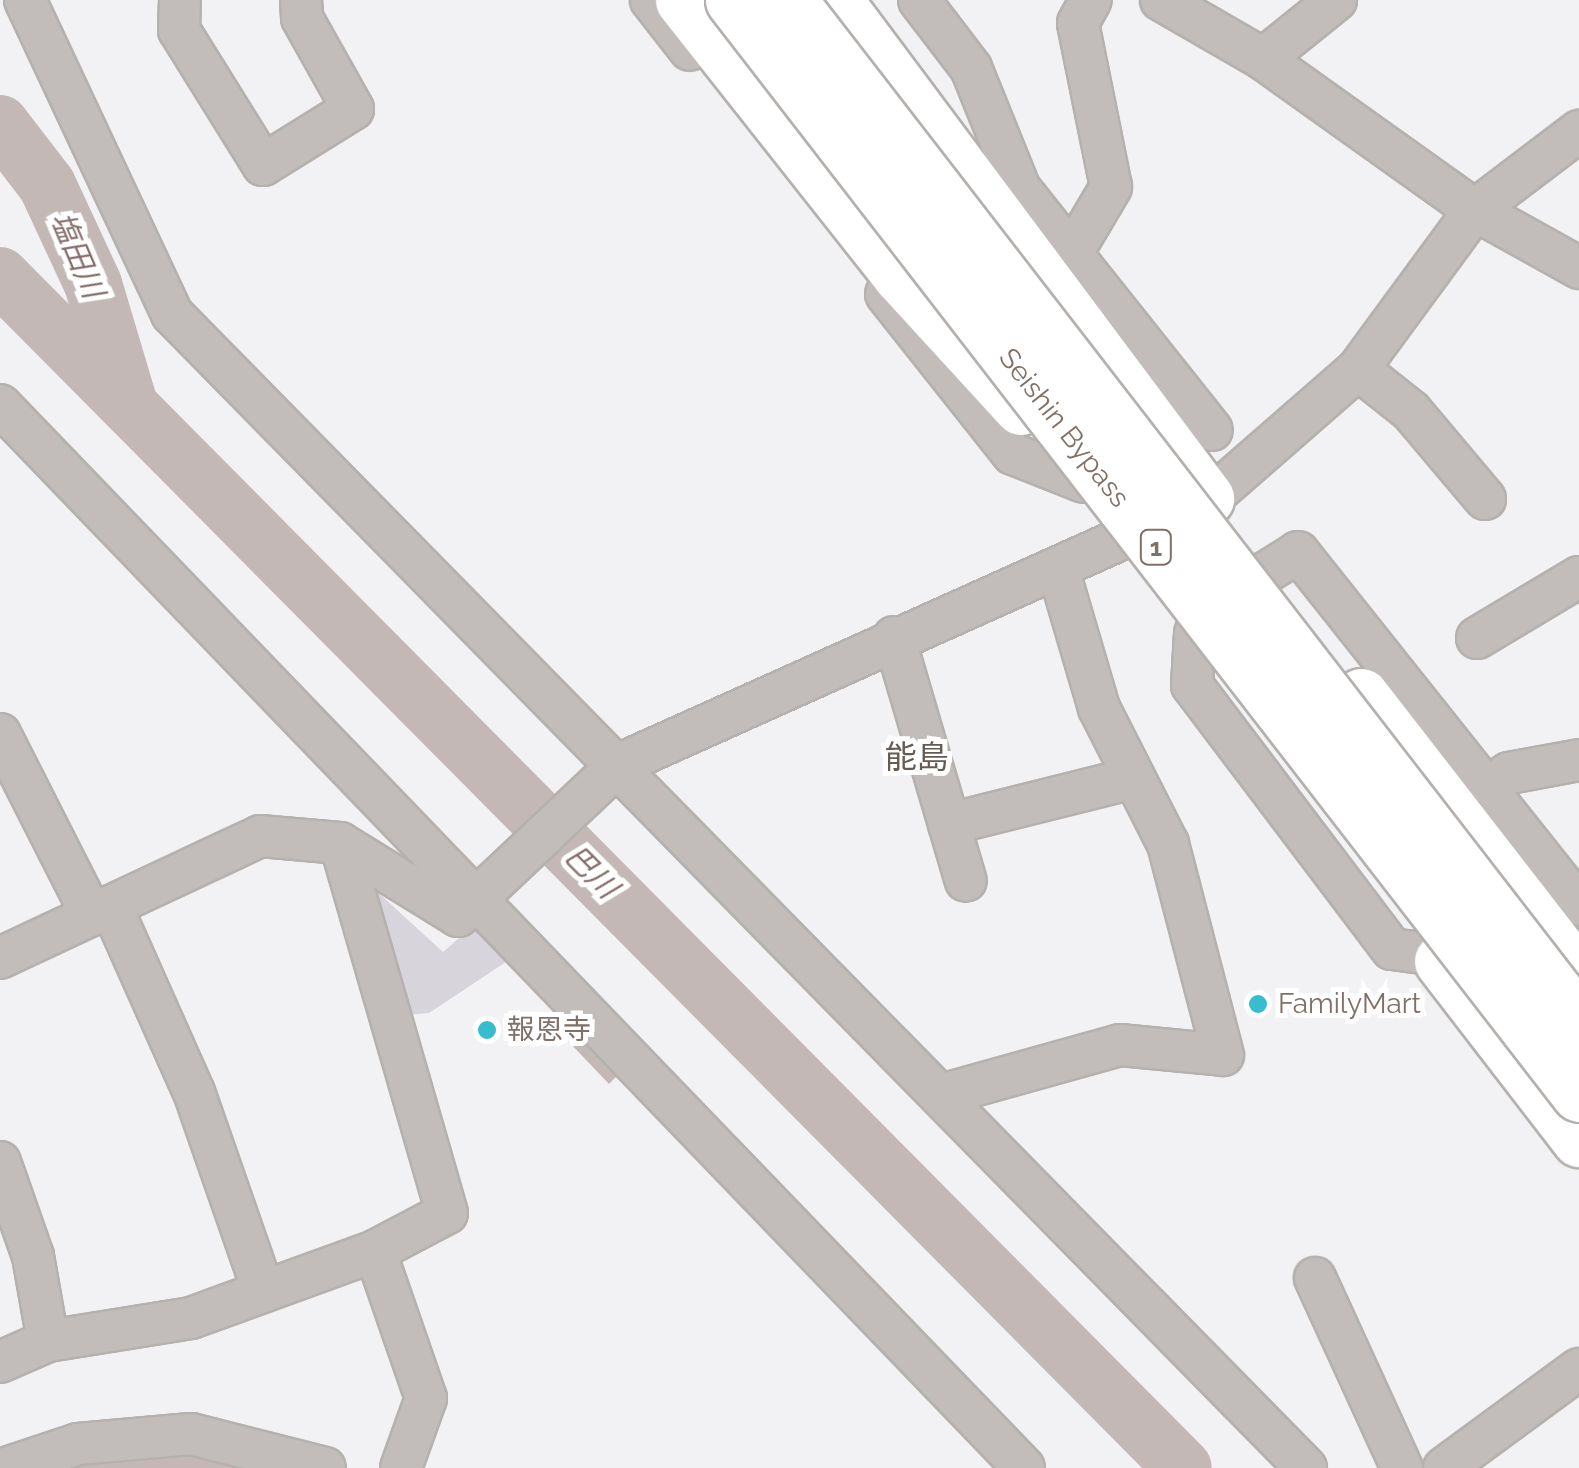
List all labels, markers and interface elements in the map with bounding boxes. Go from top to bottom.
water label: 塩田川 [43,207,111,303]
street label: Seishin Bypass [992,342,1136,514]
road number: 1 [1138,527,1174,567]
district label: 能島 [885,738,949,776]
water label: 巴川 [557,838,625,906]
place label: FamilyMart [1278,987,1421,1021]
marker: FamilyMart [1247,993,1269,1015]
place label: 報恩寺 [507,1013,591,1047]
marker: 報恩寺 [476,1019,498,1041]

